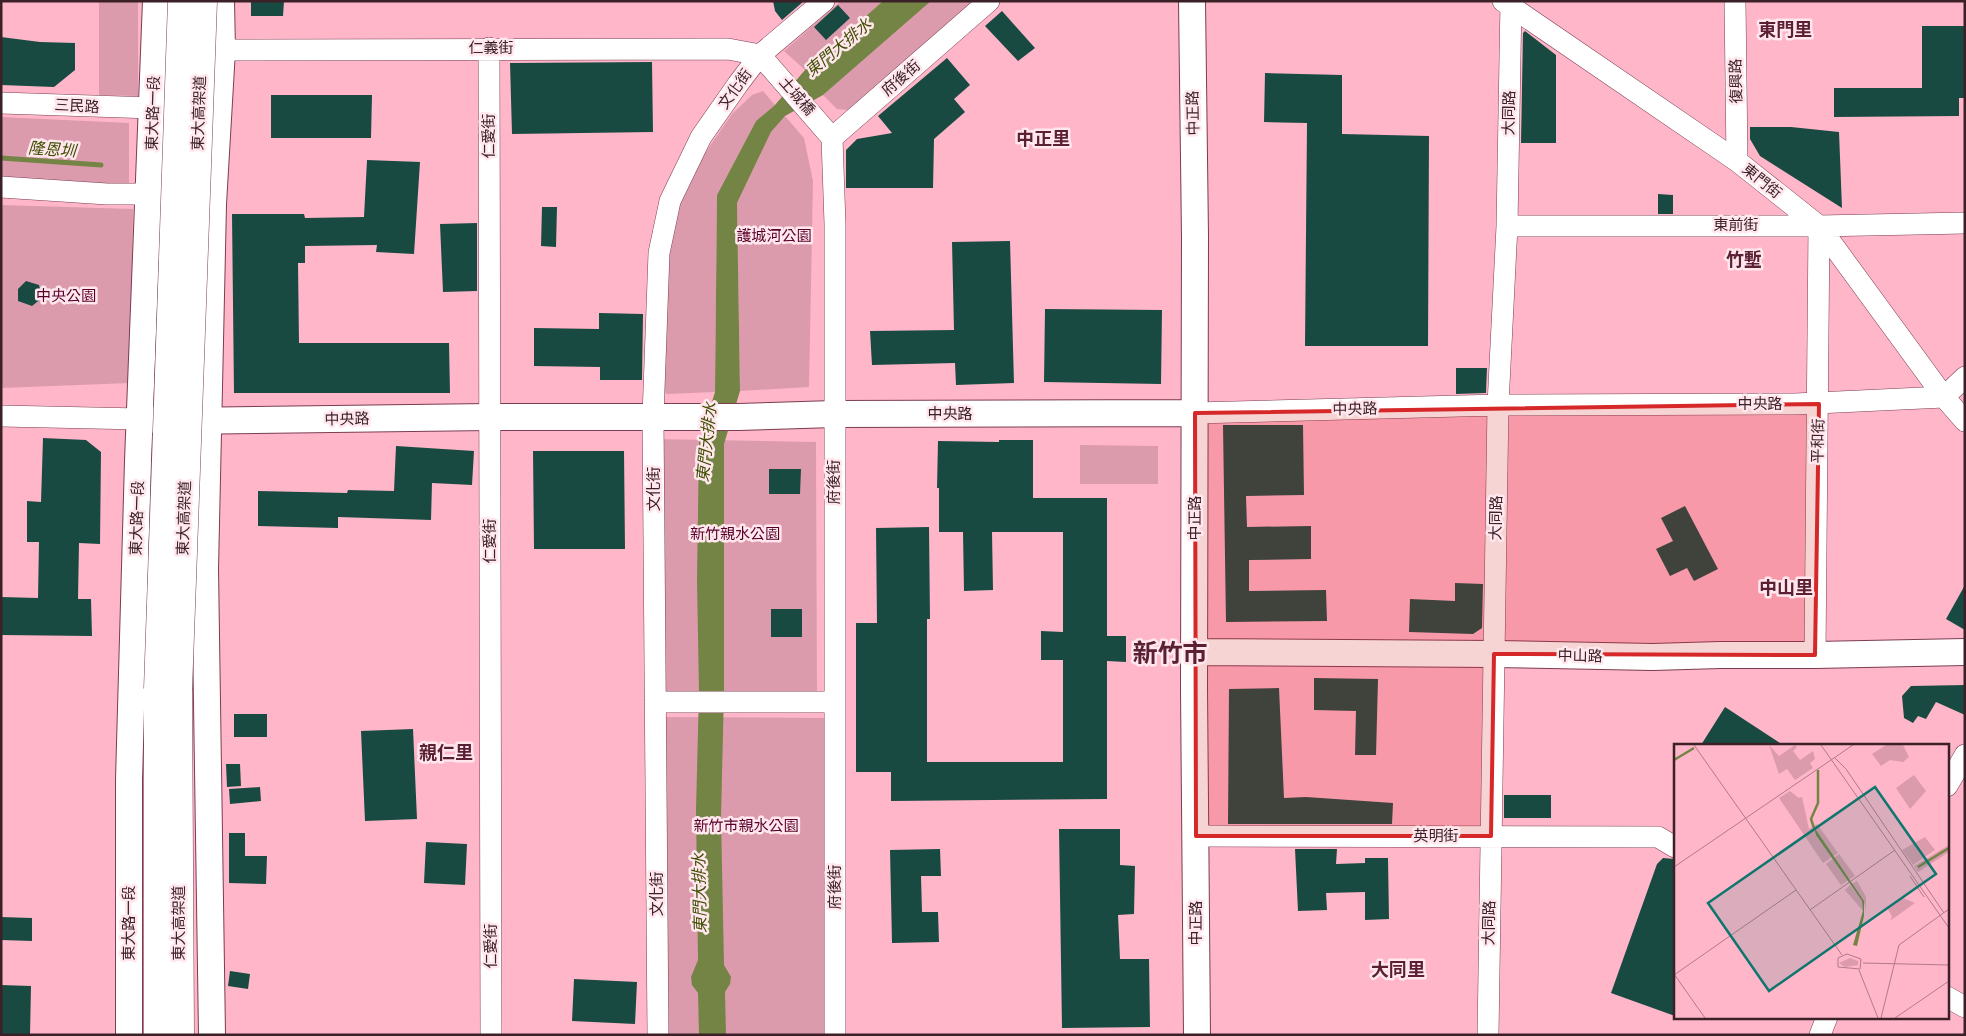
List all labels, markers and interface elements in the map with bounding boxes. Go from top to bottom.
water label: 東門大排水 [802,14,876,80]
district label: 東門里 [1758,19,1812,41]
street label: 仁義街 [468,39,514,57]
street label: 府後街 [878,56,924,100]
street label: 復興路 [1727,58,1745,104]
street label: 文化街 [714,66,756,112]
street label: 土城橋 [775,73,819,119]
street label: 東大路一段 [143,75,163,151]
street label: 東大高架道 [189,75,209,151]
street label: 中正路 [1184,90,1202,136]
street label: 大同路 [1500,90,1518,136]
street label: 三民路 [54,96,100,116]
street label: 仁愛街 [480,113,498,159]
district label: 中正里 [1016,128,1070,150]
water label: 隆恩圳 [27,138,79,161]
street label: 東門街 [1739,160,1785,202]
street label: 東前街 [1713,216,1759,234]
park label: 護城河公園 [736,227,812,245]
district label: 竹塹 [1726,249,1762,271]
park label: 中央公園 [36,287,96,305]
street label: 中央路 [1737,395,1783,413]
water label: 東門大排水 [693,400,720,483]
street label: 中央路 [1332,400,1378,418]
street label: 中央路 [927,405,973,423]
street label: 中央路 [324,410,370,428]
street label: 平和街 [1809,418,1827,464]
street label: 府後街 [825,459,843,505]
street label: 文化街 [645,466,663,512]
street label: 東大路一段 [127,480,147,556]
street label: 東大高架道 [174,480,194,556]
street label: 中正路 [1186,495,1204,541]
street label: 大同路 [1487,495,1505,541]
street label: 仁愛街 [481,518,499,564]
park label: 新竹親水公園 [690,525,780,543]
district label: 中山里 [1759,577,1813,599]
district label: 新竹市 [1132,638,1208,668]
street label: 中山路 [1557,647,1603,665]
district label: 親仁里 [419,742,473,764]
inset map [1674,744,1948,1018]
park label: 新竹市親水公園 [693,817,799,835]
street label: 英明街 [1413,827,1459,845]
water label: 東門大排水 [689,852,710,933]
street label: 府後街 [826,864,844,910]
street label: 文化街 [648,871,666,917]
street label: 東大路一段 [120,885,138,961]
street label: 東大高架道 [170,885,188,961]
street label: 中正路 [1187,900,1205,946]
street label: 大同路 [1480,900,1498,946]
street label: 仁愛街 [482,923,500,969]
district label: 大同里 [1371,959,1425,981]

